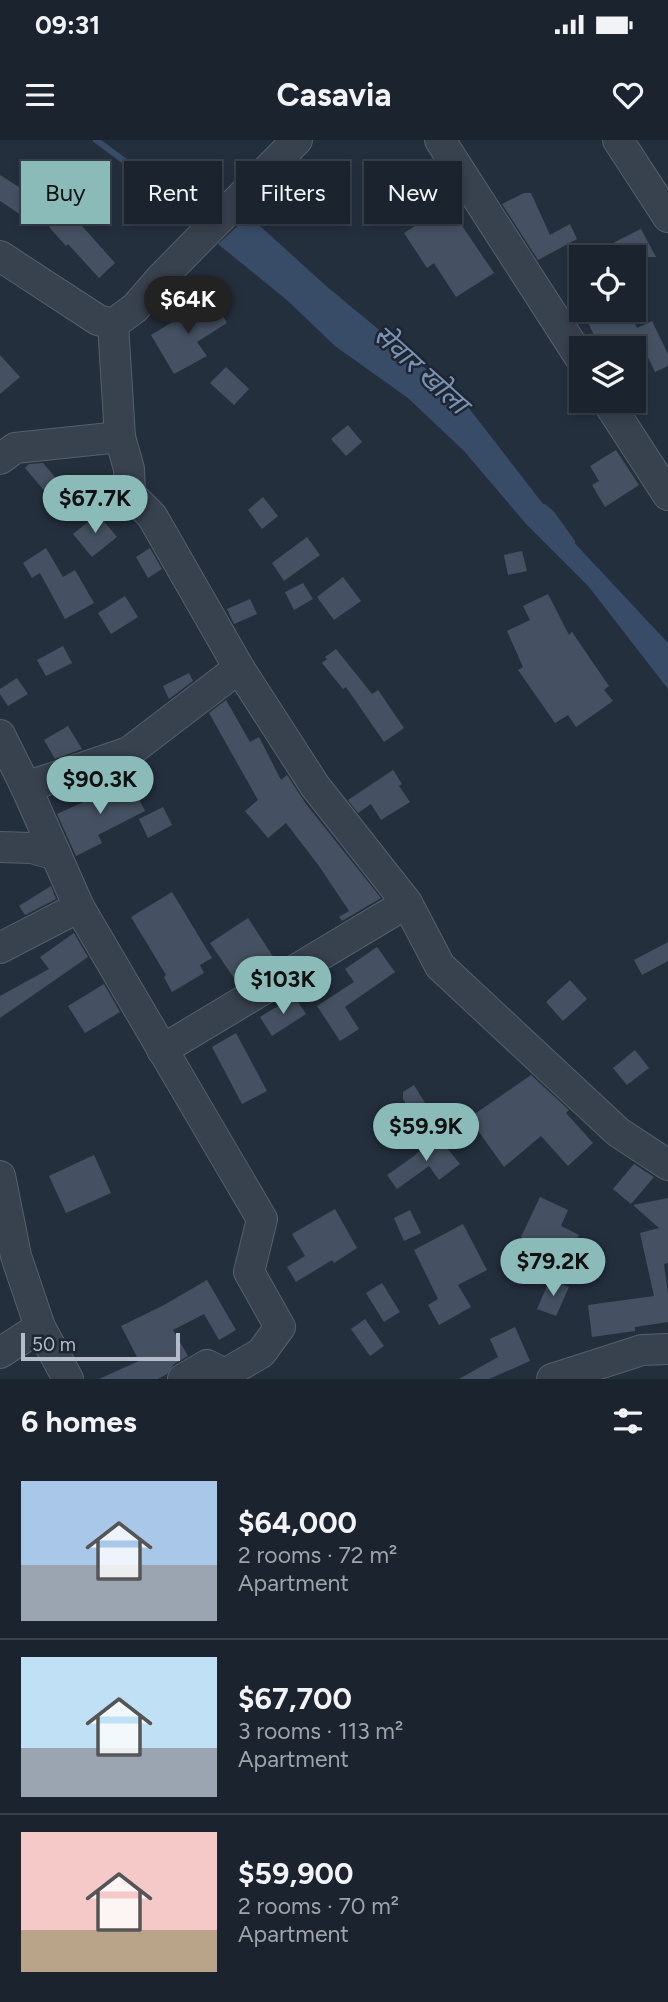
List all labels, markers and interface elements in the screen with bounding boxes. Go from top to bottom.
text: 09:31 [35,9,100,41]
icon: menu [21,76,59,114]
text: Casavia [276,76,392,114]
icon: heart [609,76,647,114]
chip: Buy [21,161,110,224]
chip: Rent [124,161,222,224]
chip: Filters [236,161,350,224]
chip: New [364,161,462,224]
map controls [569,245,646,413]
button: locate [569,245,646,322]
pin: $64K [147,276,229,336]
text: $64K [160,285,216,313]
water label: सेवार खोला [366,317,479,424]
button: layers [569,336,646,413]
pin: $67.7K [38,476,152,535]
text: $67.7K [59,484,131,512]
pin: $90.3K [43,756,157,816]
text: $90.3K [63,765,137,793]
pin: $103K [234,956,332,1016]
text: $103K [250,965,316,993]
pin: $59.9K [369,1104,483,1163]
text: $59.9K [389,1112,463,1140]
pin: $79.2K [496,1238,610,1298]
text: $79.2K [516,1247,590,1275]
scale bar [21,1330,180,1362]
text: 50 m [32,1333,76,1356]
icon: filters [609,1402,647,1440]
text: 6 homes [21,1403,137,1440]
text: $64,000 [238,1504,357,1541]
icon: home [77,1509,161,1593]
text: 2 rooms · 72 m² [238,1541,397,1569]
text: Apartment [238,1569,349,1597]
text: $67,700 [238,1680,352,1717]
icon: home [77,1685,161,1769]
text: 3 rooms · 113 m² [238,1717,403,1745]
text: Apartment [238,1745,349,1773]
text: $59,900 [238,1855,353,1892]
icon: home [77,1860,161,1944]
text: 2 rooms · 70 m² [238,1892,399,1920]
text: Apartment [238,1920,349,1948]

